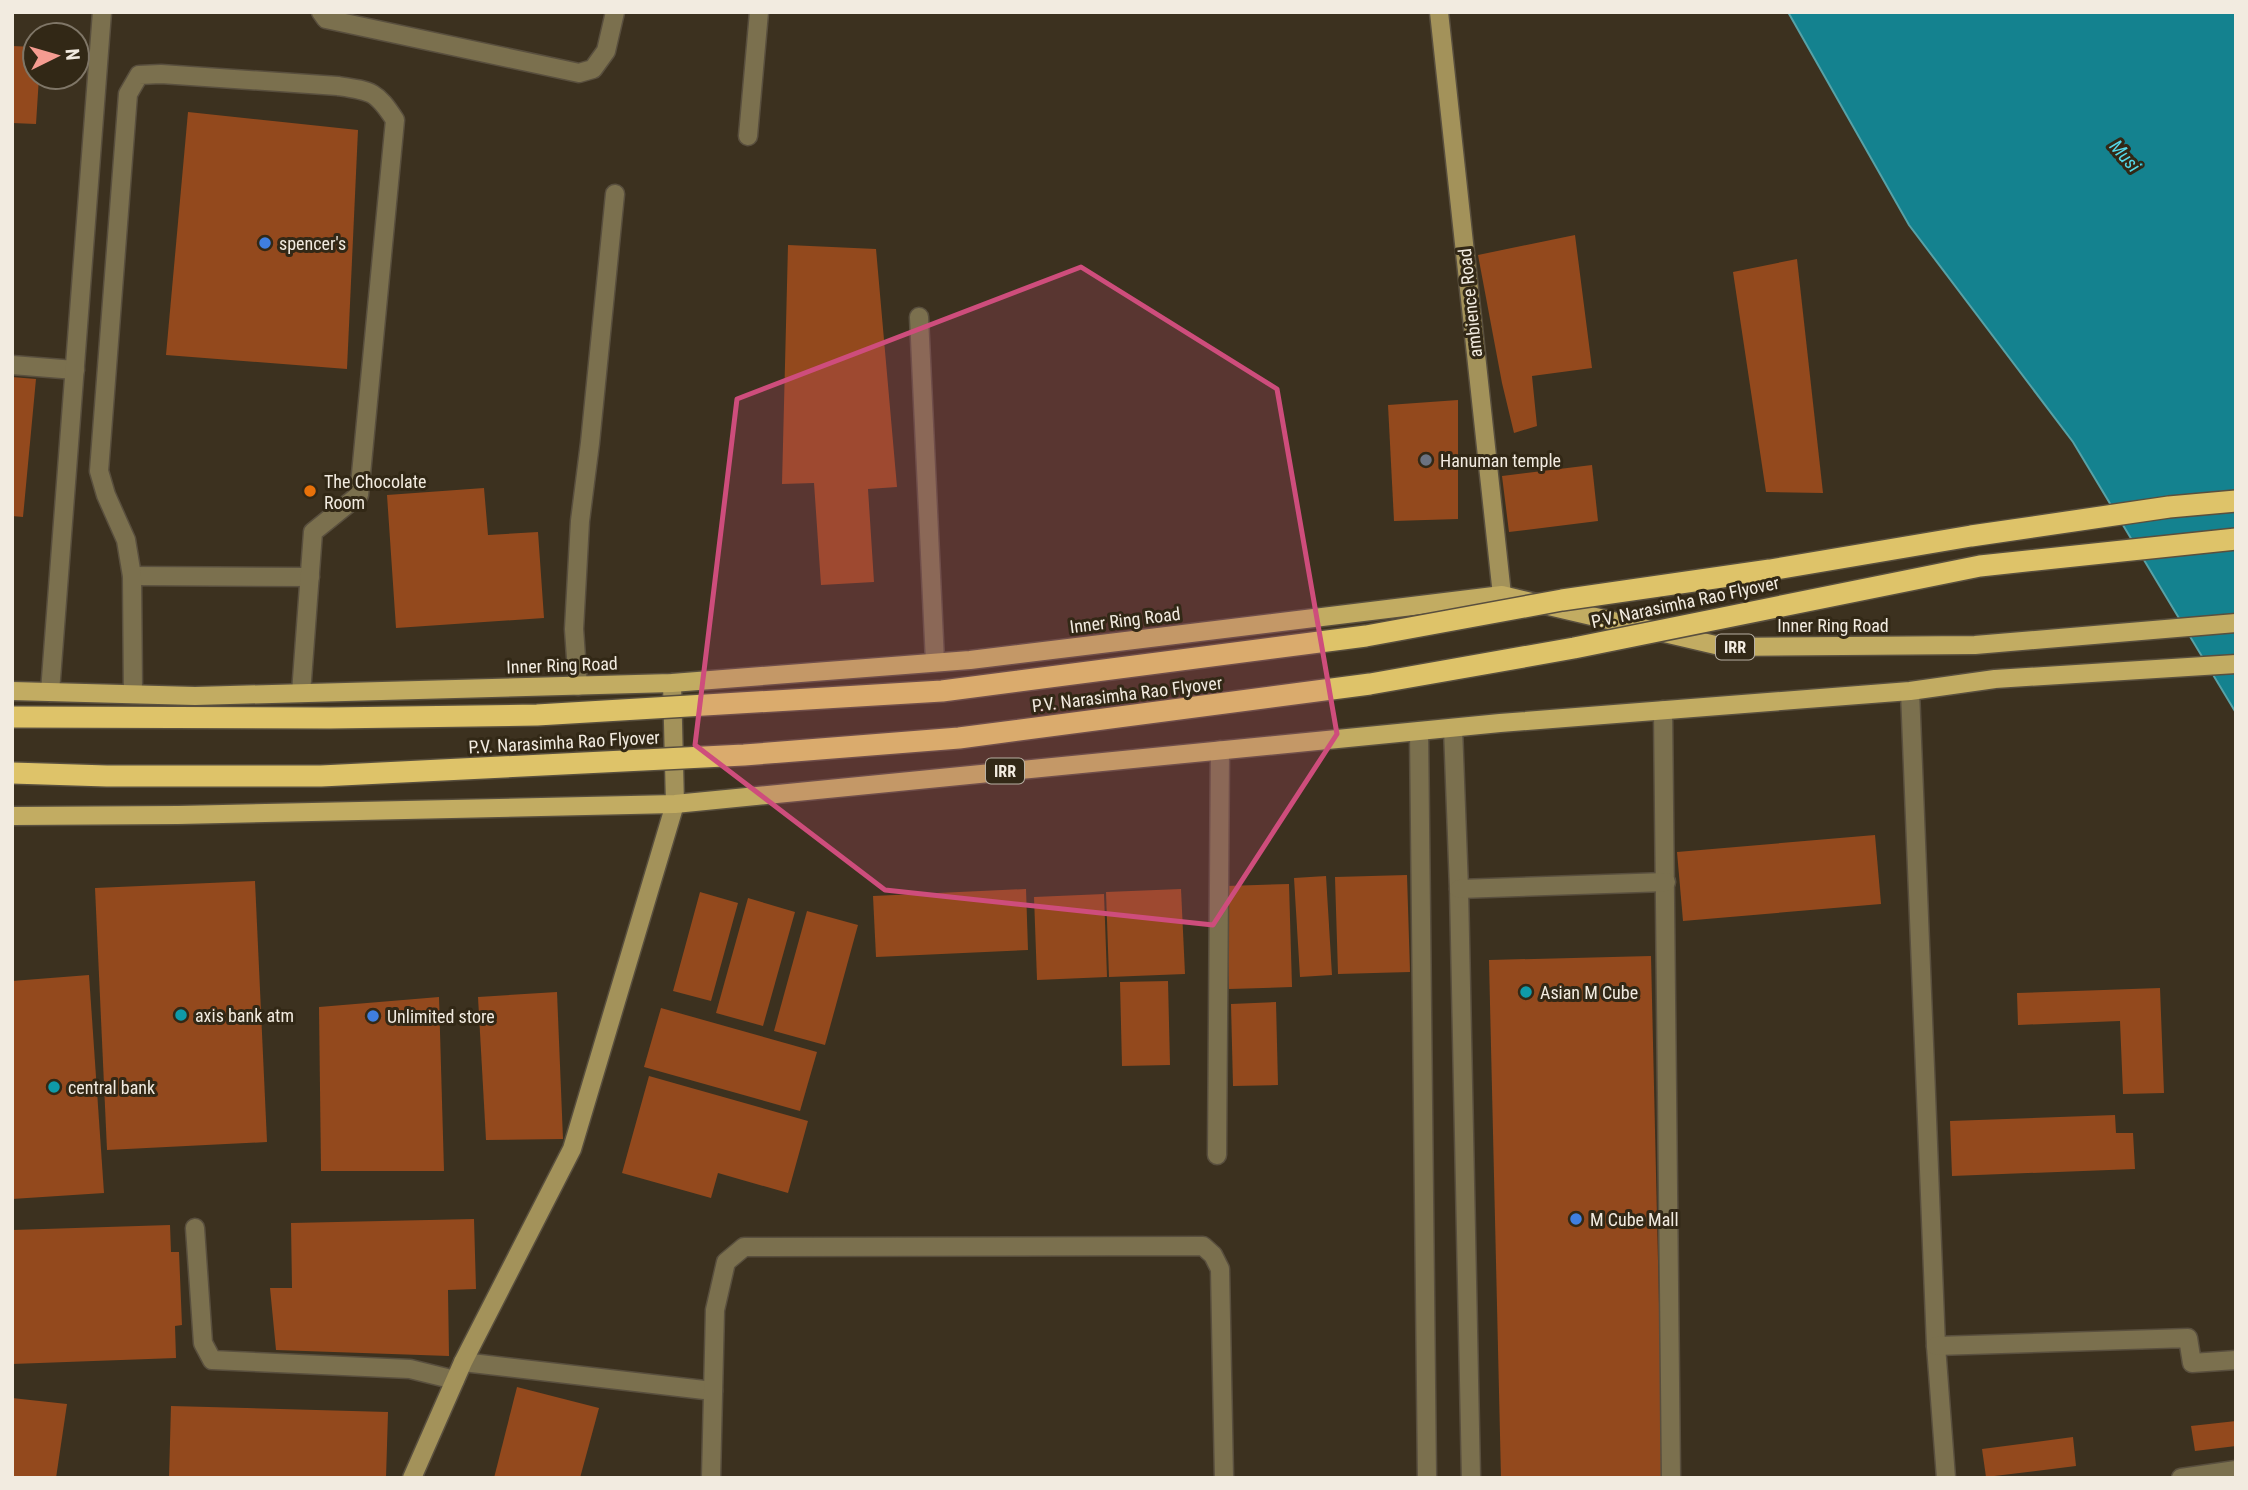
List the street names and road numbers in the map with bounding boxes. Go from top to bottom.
street label: ambience Road [1454,248,1486,358]
street label: P.V. Narasimha Rao Flyover [1589,572,1781,632]
street label: Inner Ring Road [1068,603,1182,637]
street label: Inner Ring Road [1777,615,1889,636]
road number: IRR [1716,634,1754,660]
street label: Inner Ring Road [506,653,618,677]
street label: P.V. Narasimha Rao Flyover [1031,672,1224,716]
street label: P.V. Narasimha Rao Flyover [468,726,661,758]
road number: IRR [986,758,1024,784]

